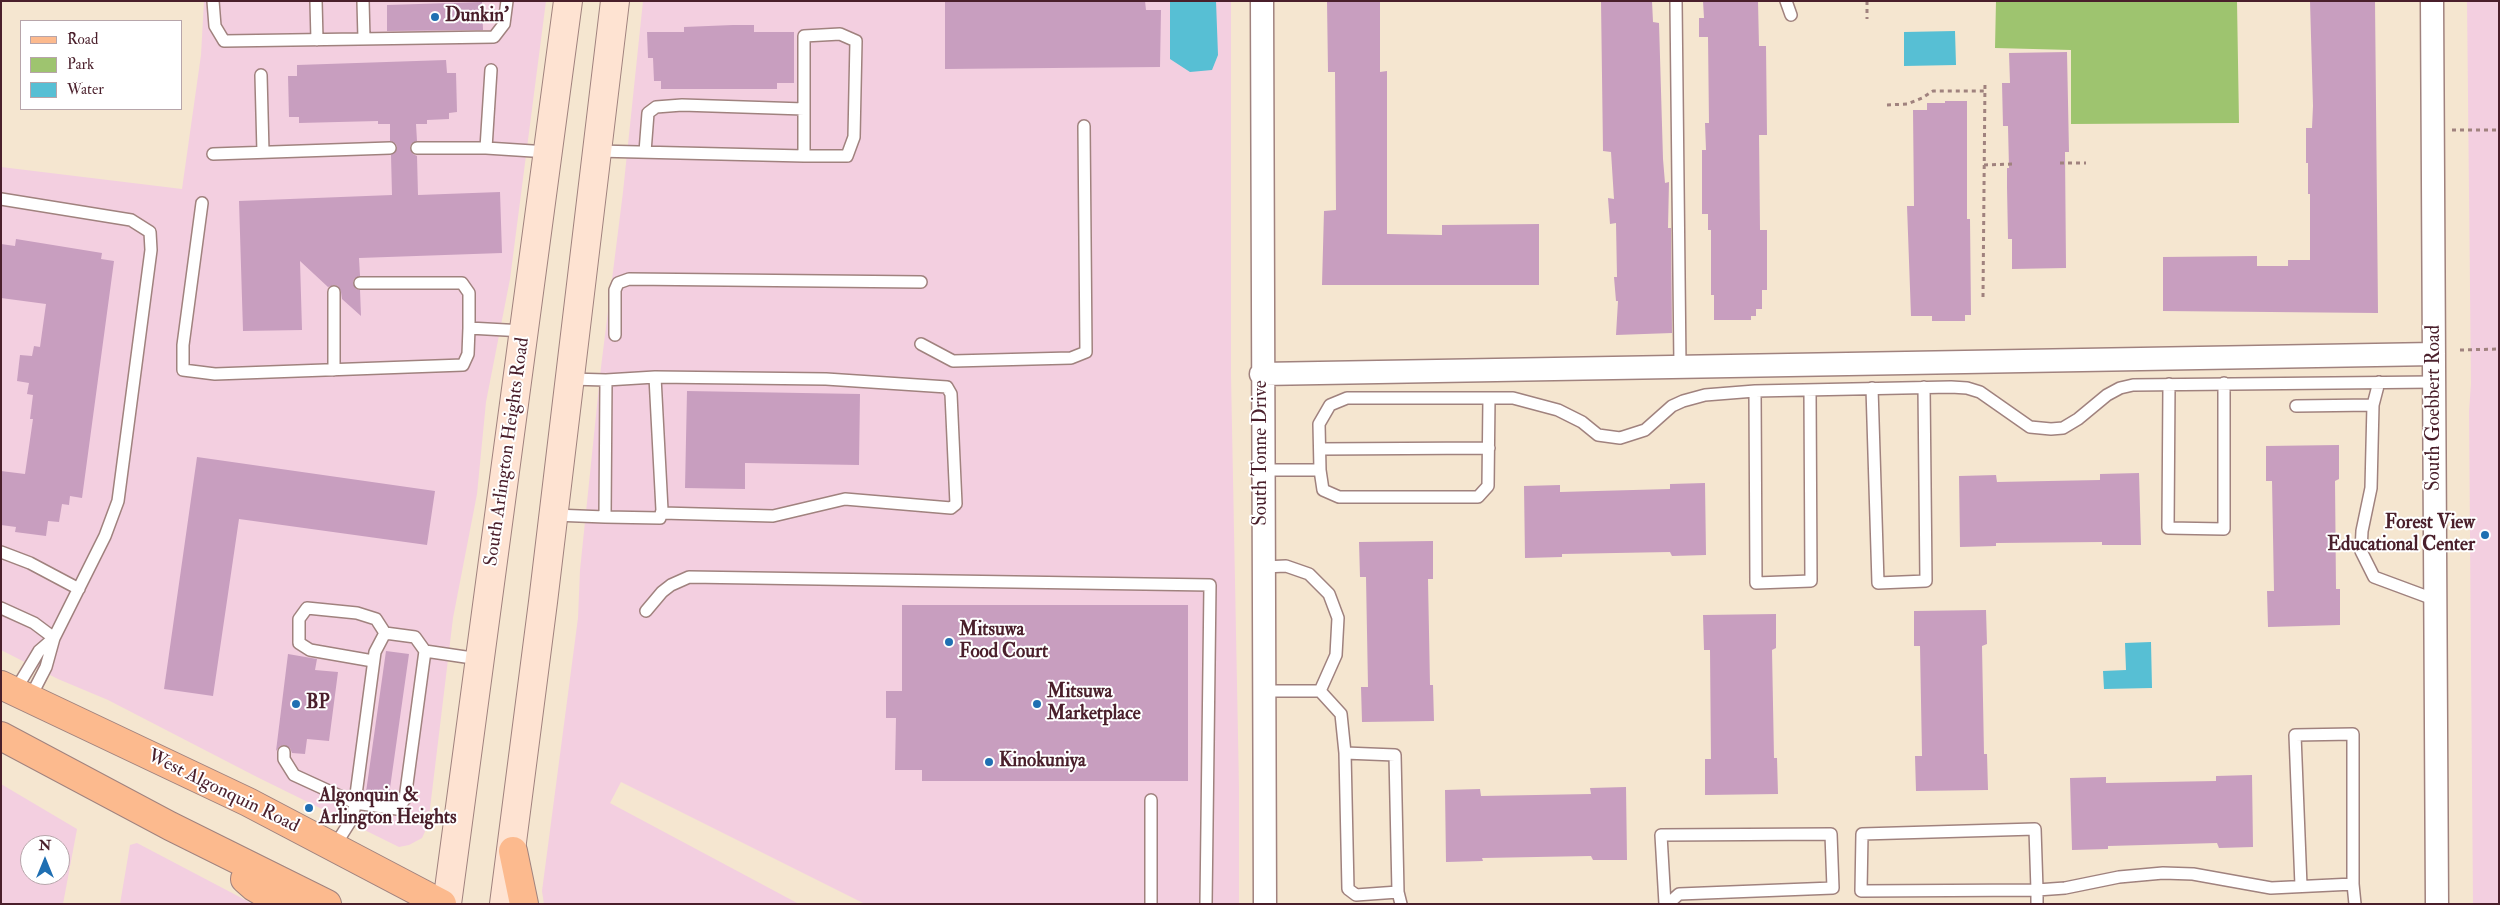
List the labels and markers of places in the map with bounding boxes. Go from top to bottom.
place label: Dunkin' [445,6,509,28]
marker: Dunkin' [429,11,441,23]
place label: Forest View Educational Center [2327,513,2475,557]
marker: Forest View Educational Center [2479,529,2491,541]
place label: Mitsuwa Food Court [959,620,1048,664]
marker: Mitsuwa Food Court [943,636,955,648]
place label: Mitsuwa Marketplace [1047,682,1141,726]
place label: BP [306,693,330,715]
marker: BP [290,698,302,710]
marker: Mitsuwa Marketplace [1031,698,1043,710]
place label: Kinokuniya [999,751,1086,773]
marker: Kinokuniya [983,756,995,768]
place label: Algonquin & Arlington Heights [319,786,456,830]
marker: Algonquin & Arlington Heights [303,802,315,814]

